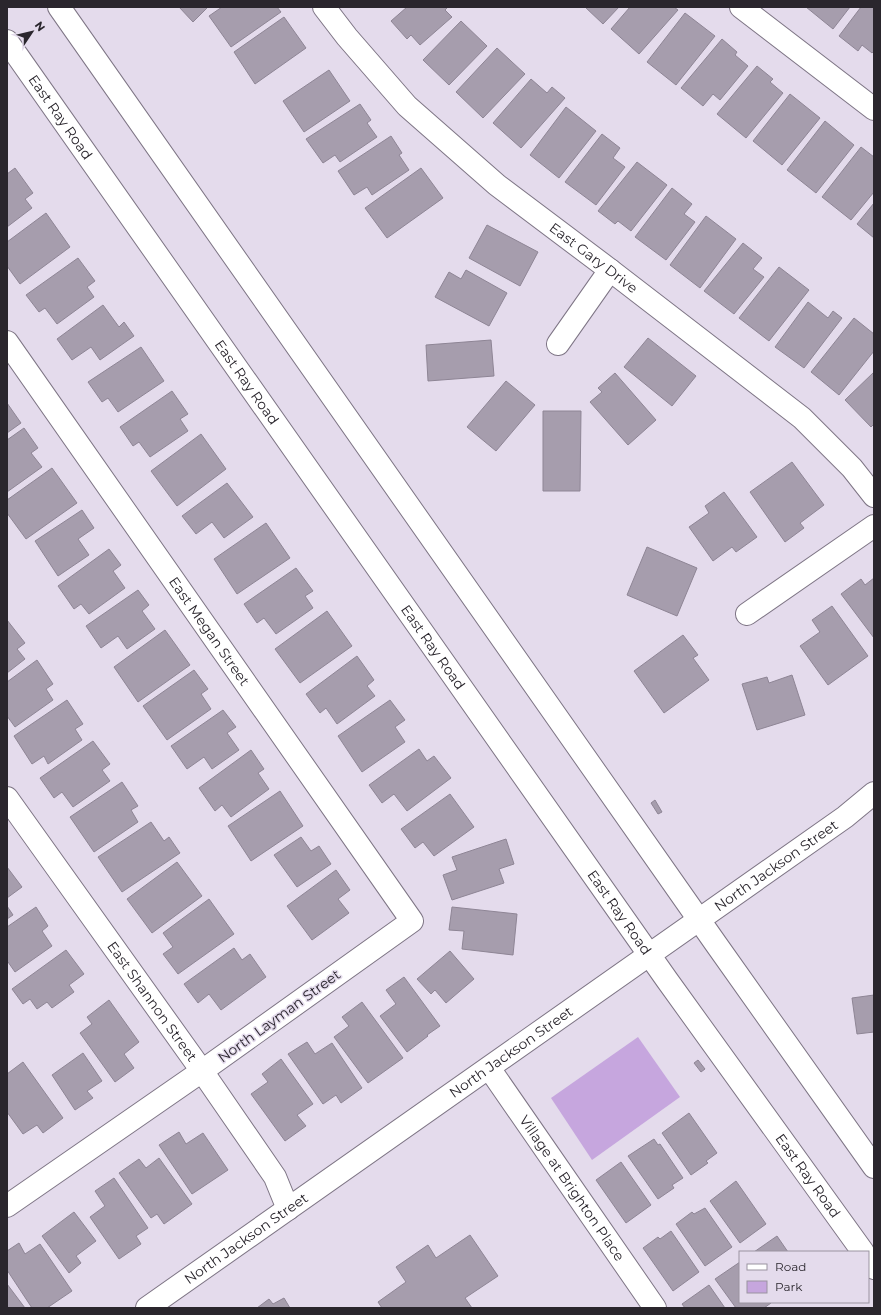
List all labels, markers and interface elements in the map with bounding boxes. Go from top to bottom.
north arrow [12,12,52,52]
text: N [32,19,48,34]
street label: East Ray Road [24,71,97,163]
street label: East Gary Drive [546,219,641,297]
street label: East Ray Road [211,336,283,428]
street label: East Megan Street [165,573,254,690]
street label: East Ray Road [397,601,469,693]
street label: North Jackson Street [711,816,842,915]
street label: East Ray Road [583,866,655,958]
street label: East Shannon Street [103,938,201,1065]
street label: North Layman Street [214,965,344,1067]
street label: North Jackson Street [446,1002,577,1102]
street label: Village at Brighton Place [515,1112,629,1264]
street label: East Ray Road [772,1130,844,1221]
street label: North Jackson Street [181,1188,312,1288]
legend [739,1251,869,1303]
text: Road [775,1259,806,1274]
text: Park [775,1279,803,1294]

